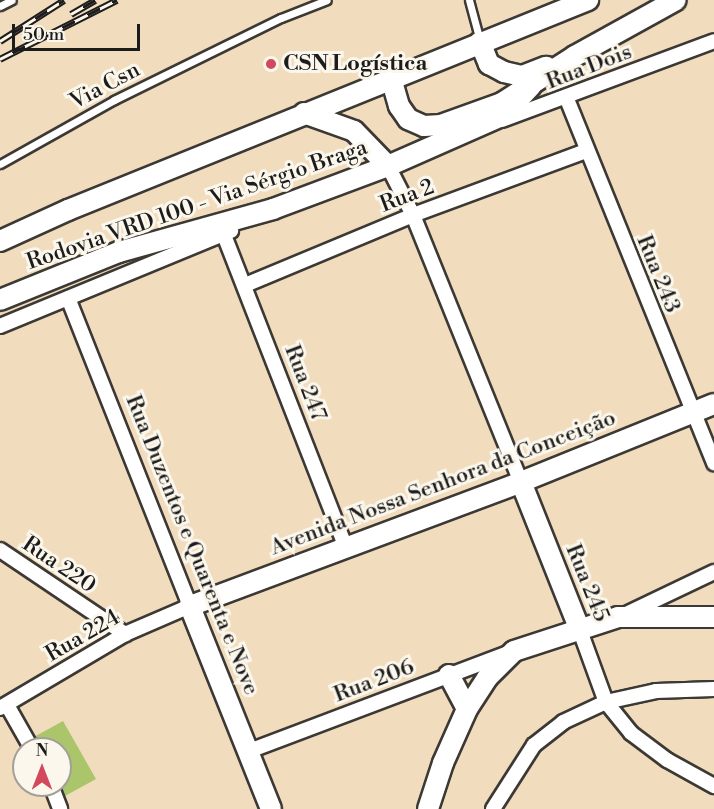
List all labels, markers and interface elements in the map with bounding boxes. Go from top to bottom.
scale bar [15,12,142,50]
text: 50 m [23,23,64,46]
street label: Rua Dois [542,39,636,95]
place label: CSN Logística [283,51,427,77]
street label: Via Csn [66,57,144,115]
marker: CSN Logística [264,57,278,71]
street label: Rodovia VRD 100 - Via Sérgio Braga [23,134,371,276]
street label: Rua 2 [376,174,438,218]
street label: Rua 243 [631,231,685,317]
street label: Rua 247 [278,341,332,425]
street label: Rua Duzentos e Quarenta e Nove [120,391,264,699]
street label: Avenida Nossa Senhora da Conceição [267,405,619,561]
street label: Rua 220 [17,531,101,599]
street label: Rua 245 [560,540,614,626]
street label: Rua 224 [41,604,125,668]
street label: Rua 206 [330,654,418,708]
north arrow [12,737,72,797]
text: N [36,741,48,761]

